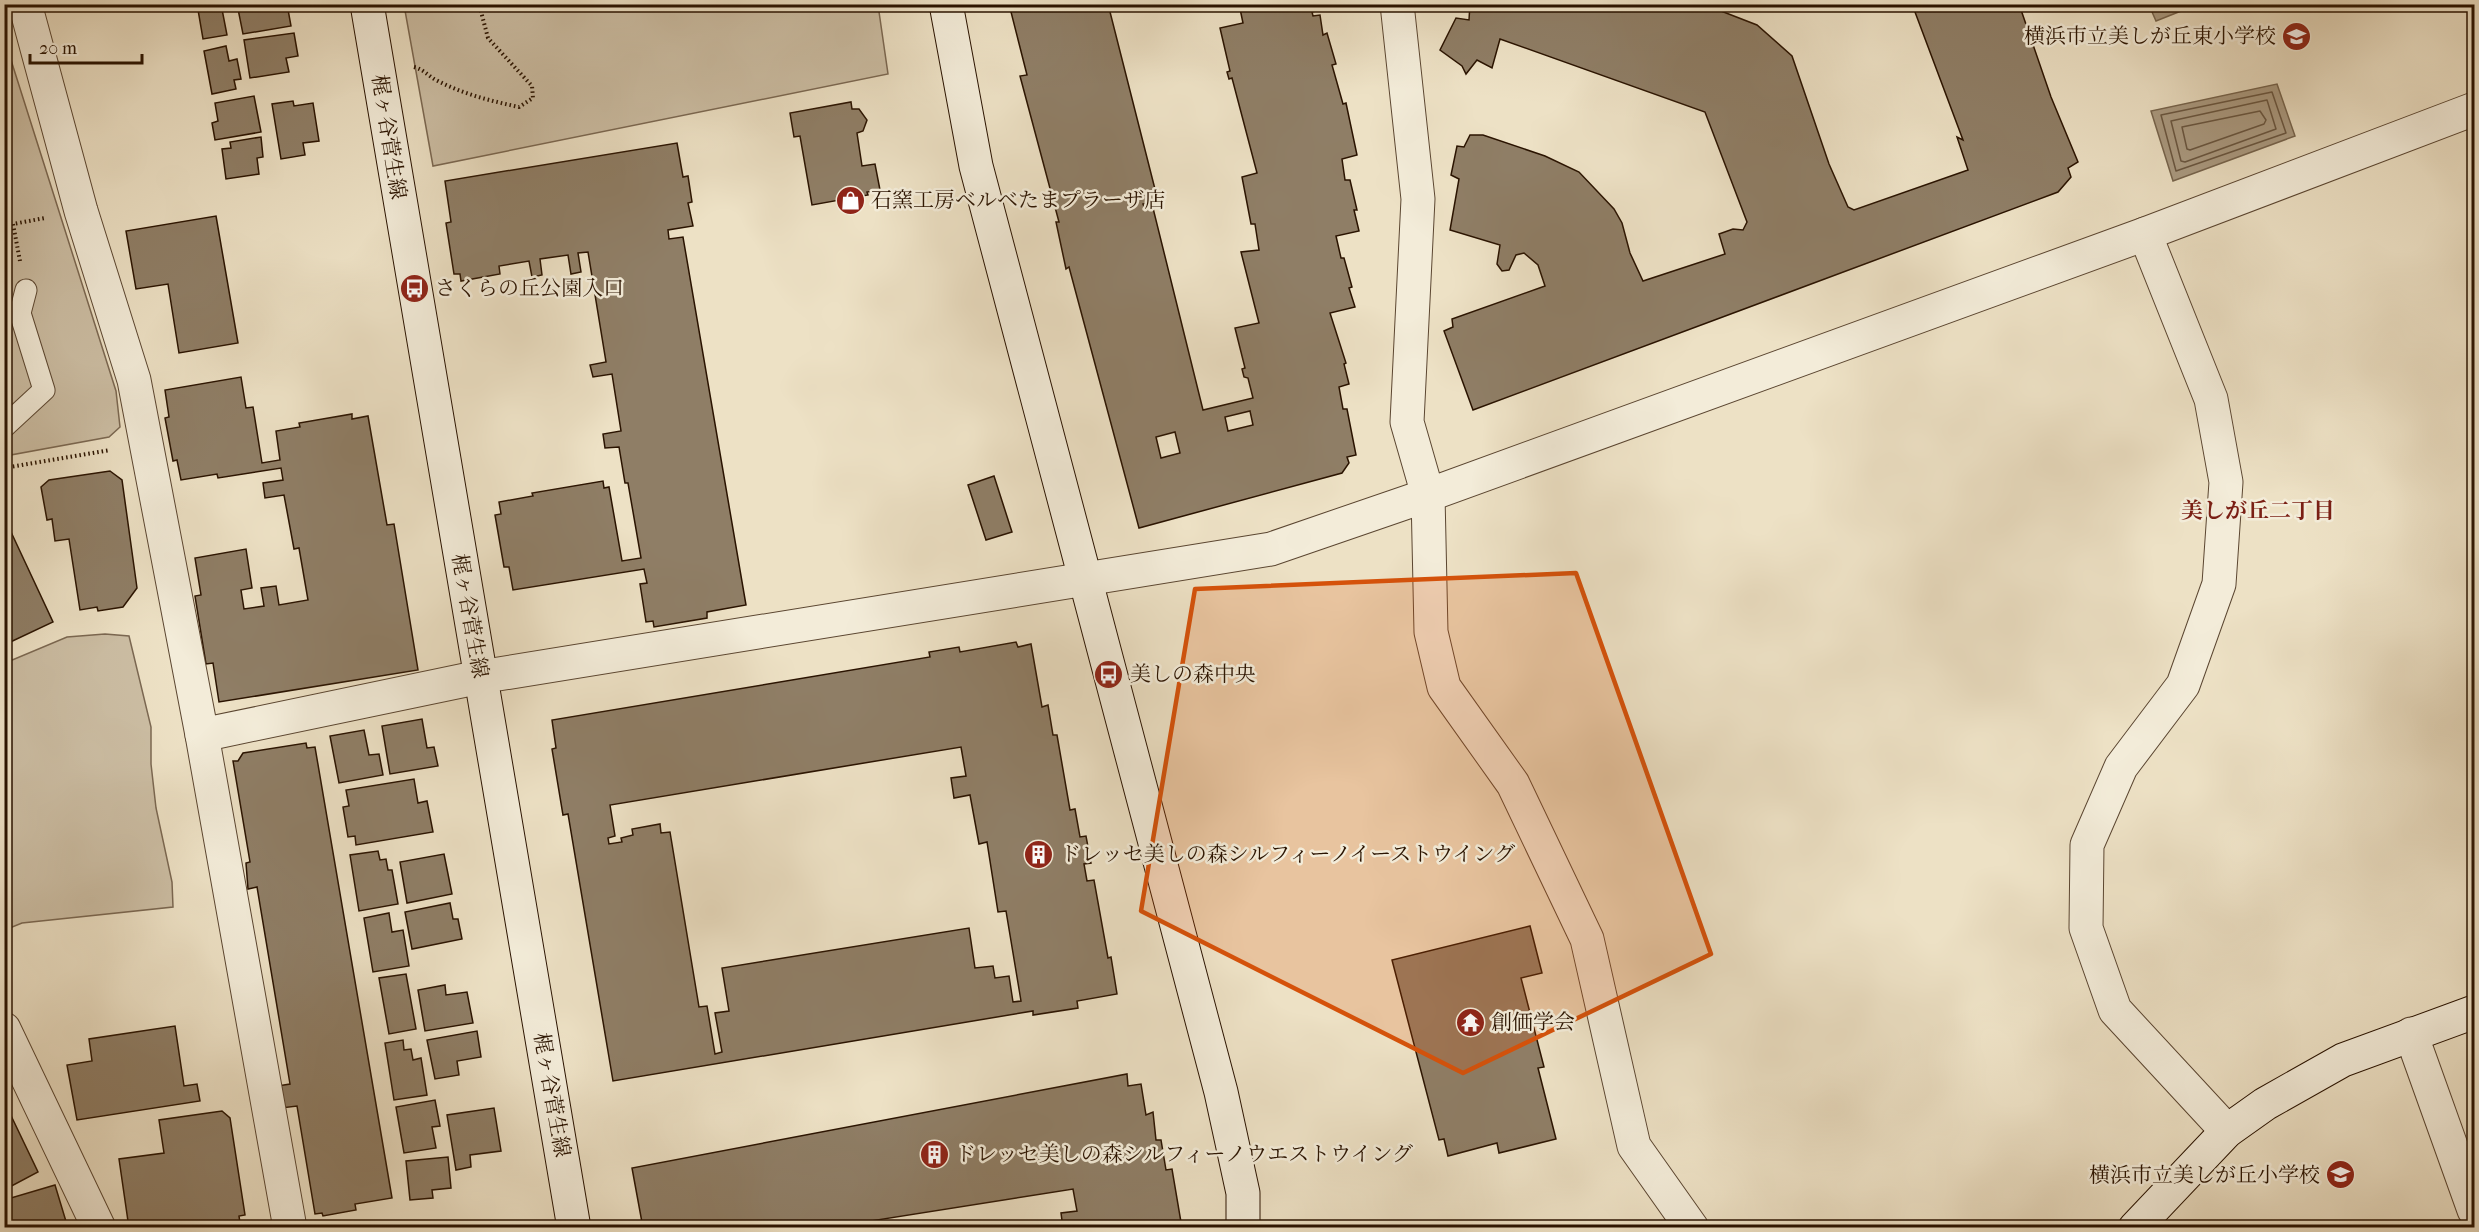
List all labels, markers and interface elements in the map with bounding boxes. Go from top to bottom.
school or university icon: 横浜市立美しが丘東小学校 [2281,20,2313,52]
place label: 横浜市立美しが丘東小学校 [2024,24,2276,48]
scale bar [30,27,142,65]
text: 20 m [39,38,77,59]
street label: 梶ヶ谷菅生線 [367,73,411,201]
shop icon: 石窯工房ベルベたまプラーザ店 [834,184,866,216]
place label: 石窯工房ベルベたまプラーザ店 [871,188,1165,212]
bus stop icon: さくらの丘公園入口 [398,272,430,304]
place label: さくらの丘公園入口 [435,276,624,300]
district label: 美しが丘二丁目 [2181,498,2335,524]
street label: 梶ヶ谷菅生線 [447,552,493,680]
bus stop icon: 美しの森中央 [1093,658,1125,690]
place label: 美しの森中央 [1130,662,1256,686]
building icon: ドレッセ美しの森シルフィーノイーストウイング [1023,838,1055,870]
place label: ドレッセ美しの森シルフィーノイーストウイング [1060,842,1515,866]
temple icon: 創価学会 [1454,1006,1486,1038]
place label: 創価学会 [1491,1010,1575,1034]
street label: 梶ヶ谷菅生線 [529,1031,575,1159]
building icon: ドレッセ美しの森シルフィーノウエストウイング [918,1138,950,1170]
place label: ドレッセ美しの森シルフィーノウエストウイング [955,1142,1413,1166]
school or university icon: 横浜市立美しが丘小学校 [2325,1159,2357,1191]
place label: 横浜市立美しが丘小学校 [2089,1163,2320,1187]

